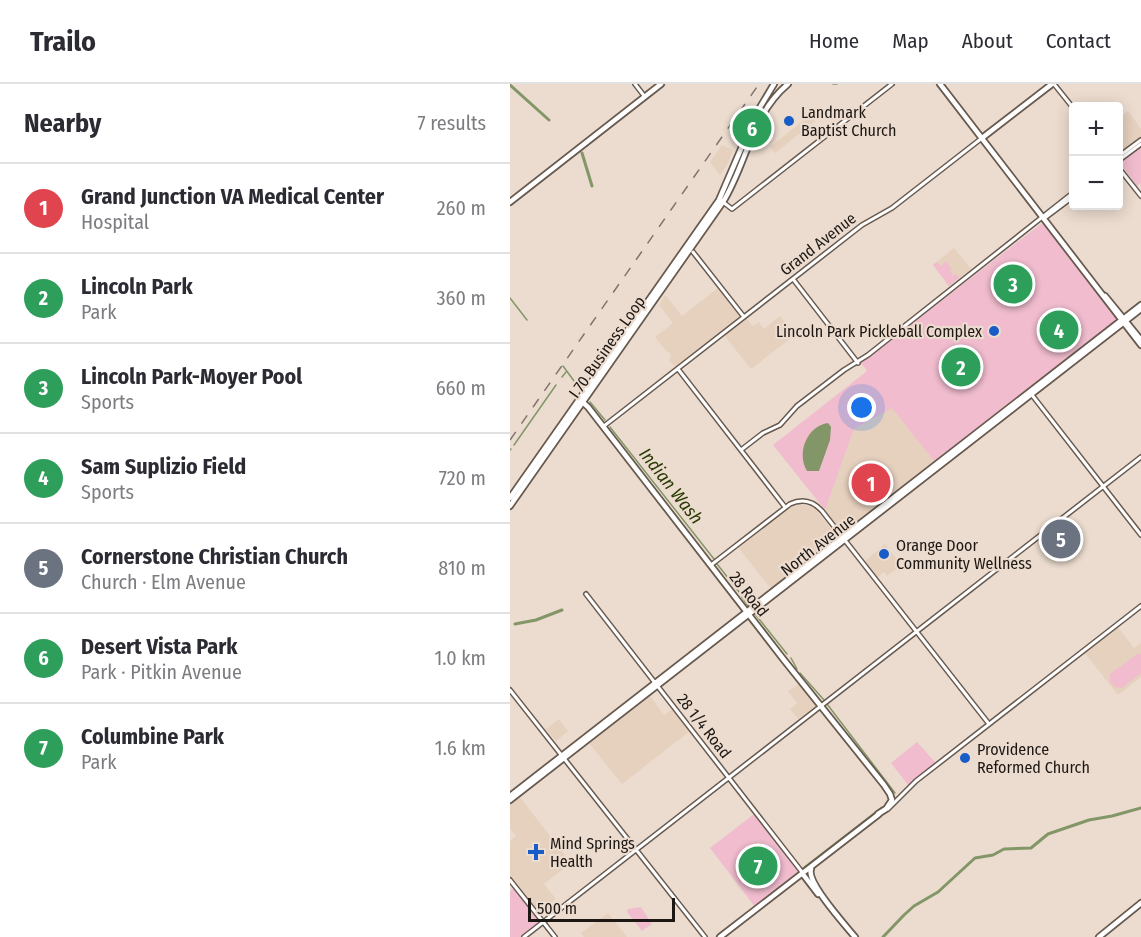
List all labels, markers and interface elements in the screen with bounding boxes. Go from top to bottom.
text: Trailo [30,25,96,58]
text: Home [809,28,859,54]
text: Map [892,28,929,54]
text: About [962,28,1013,54]
text: Contact [1046,28,1111,54]
map controls [1069,102,1123,210]
button: + [1069,102,1123,156]
place label: Landmark Baptist Church [801,103,896,140]
pin: 6 [732,106,772,150]
text: Nearby [24,108,101,139]
text: 7 results [418,111,486,135]
marker: Landmark Baptist Church [782,114,796,128]
button: − [1069,156,1123,210]
text: Grand Junction VA Medical Center [81,183,384,210]
text: 1 [39,196,48,220]
text: 260 m [437,196,486,220]
street label: Grand Avenue [776,208,860,279]
text: Hospital [81,210,149,234]
pin: 3 [994,262,1032,306]
text: Lincoln Park [81,273,193,300]
text: 2 [39,286,48,310]
text: 360 m [437,286,486,310]
street label: I 70 Business Loop [565,292,649,402]
text: Park [81,300,117,324]
pin: 4 [1040,308,1078,352]
place label: Lincoln Park Pickleball Complex [776,322,982,341]
marker: Lincoln Park Pickleball Complex [987,324,1001,338]
pin: 2 [942,344,980,390]
text: Lincoln Park-Moyer Pool [81,363,302,390]
text: 3 [39,376,48,400]
text: 660 m [436,376,486,400]
text: Sports [81,390,134,414]
your location [847,393,876,422]
water label: Indian Wash [634,443,708,529]
text: Sam Suplizio Field [81,453,246,480]
pin: 1 [852,460,890,506]
text: 4 [38,466,49,490]
text: 720 m [439,466,486,490]
text: Sports [81,480,134,504]
street label: North Avenue [777,510,859,580]
pin: 5 [1042,516,1080,562]
place label: Orange Door Community Wellness [896,536,1032,573]
text: Cornerstone Christian Church [81,543,348,570]
marker: Orange Door Community Wellness [877,547,891,561]
text: 5 [39,556,48,580]
text: 810 m [438,556,486,580]
street label: 28 Road [726,568,772,620]
text: Church · Elm Avenue [81,570,246,594]
text: Desert Vista Park [81,633,237,660]
text: 6 [38,646,49,670]
text: 1.0 km [434,646,486,670]
text: Park · Pitkin Avenue [81,660,242,684]
street label: 28 1/4 Road [673,690,735,762]
text: Columbine Park [81,723,224,750]
text: 7 [39,736,48,760]
text: 1.6 km [435,736,486,760]
place label: Providence Reformed Church [977,740,1090,777]
text: Park [81,750,117,774]
marker: Providence Reformed Church [958,751,972,765]
place label: Mind Springs Health [550,834,635,871]
marker: Mind Springs Health [527,843,545,861]
pin: 7 [738,844,778,888]
scale bar [528,895,675,922]
text: 500 m [537,899,577,918]

